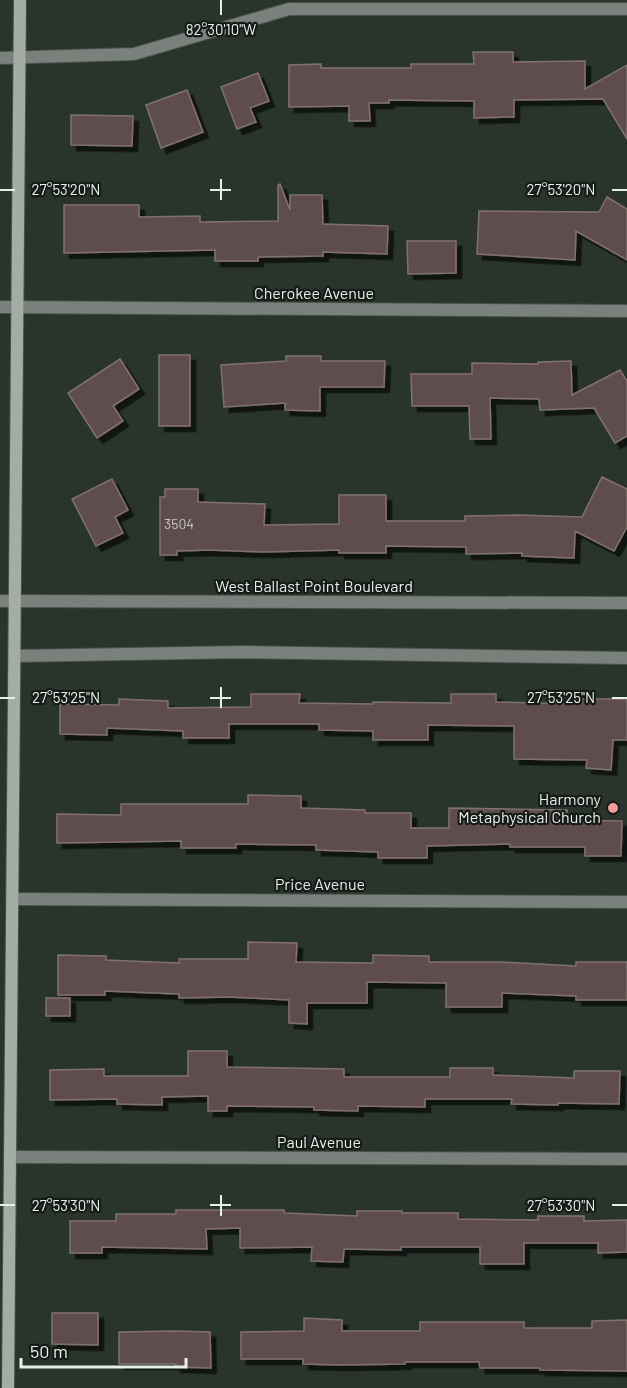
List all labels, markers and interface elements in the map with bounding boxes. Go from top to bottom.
text: 82°30'10"W [186,20,256,38]
text: 27°53'20"N [32,180,100,198]
text: 27°53'20"N [527,180,595,198]
street label: Cherokee Avenue [254,283,374,302]
house number: 3504 [164,515,194,532]
street label: West Ballast Point Boulevard [215,576,413,595]
text: 27°53'25"N [32,688,100,706]
text: 27°53'25"N [527,688,595,706]
place label: Harmony Metaphysical Church [458,789,602,826]
marker: Harmony Metaphysical Church [606,801,620,815]
street label: Price Avenue [275,874,365,893]
street label: Paul Avenue [277,1132,361,1151]
text: 27°53'30"N [32,1196,100,1214]
text: 27°53'30"N [527,1196,595,1214]
scale bar [21,1331,186,1369]
text: 50 m [30,1340,68,1362]

